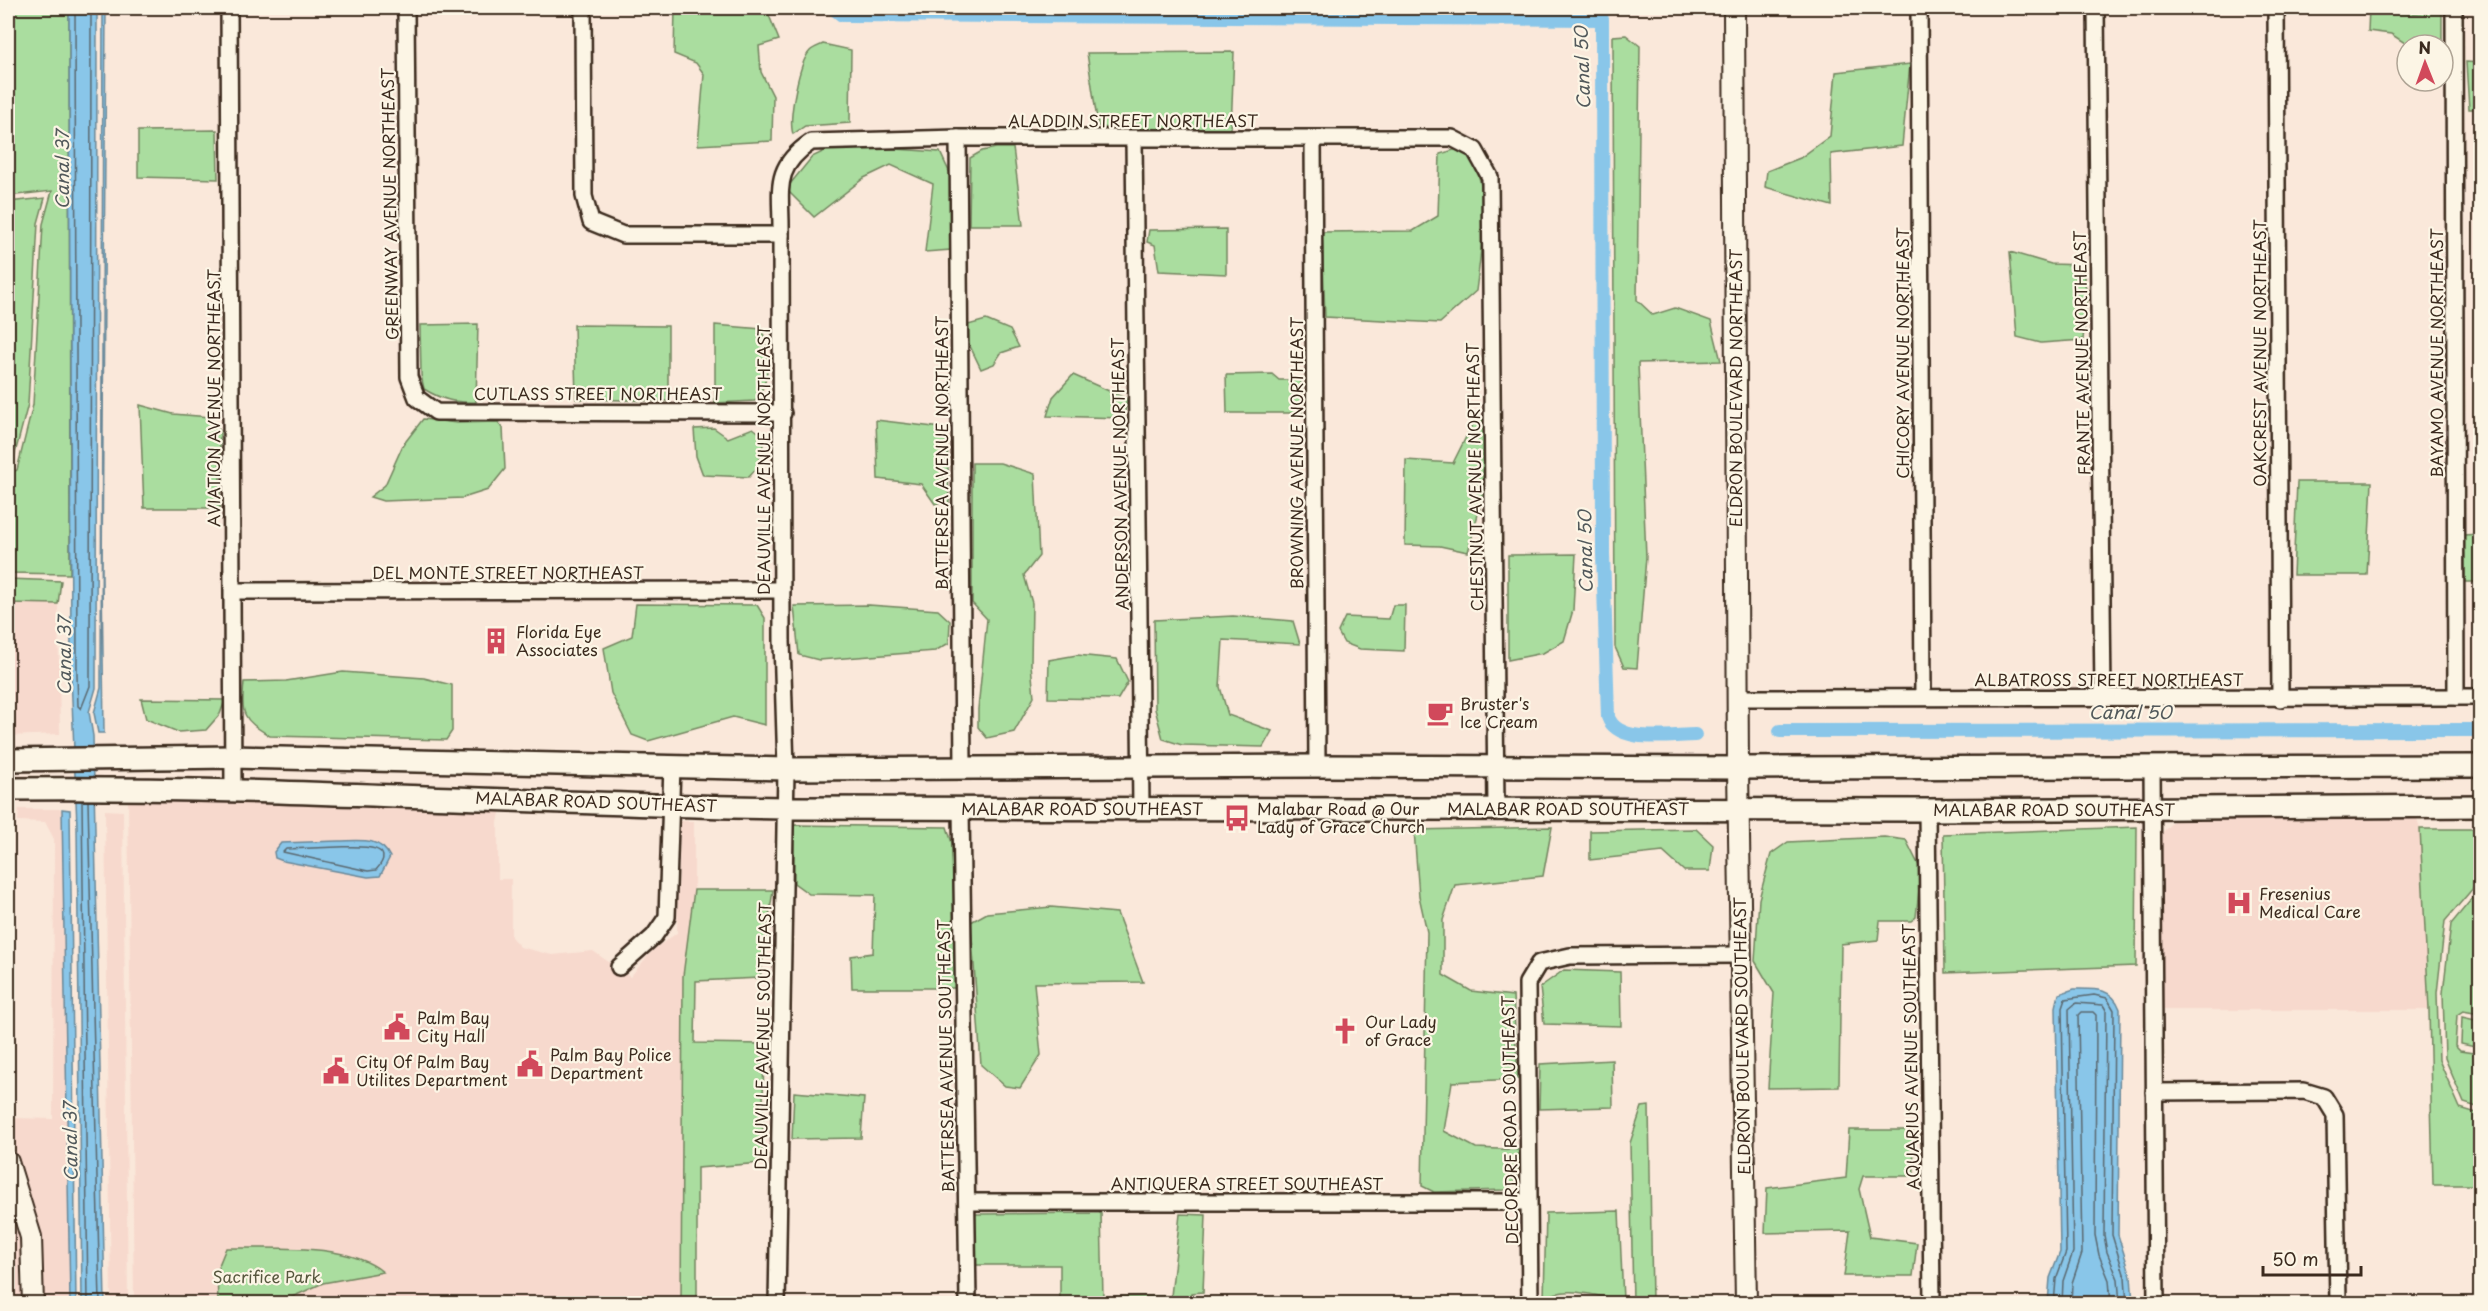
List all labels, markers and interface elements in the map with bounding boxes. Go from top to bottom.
water label: Canal 50 [1566,24,1596,110]
north arrow [2395,33,2455,93]
text: N [2418,35,2431,59]
street label: GREENWAY AVENUE NORTHEAST [375,68,403,340]
street label: ALADDIN STREET NORTHEAST [1008,108,1258,132]
water label: Canal 37 [48,127,75,210]
street label: OAKCREST AVENUE NORTHEAST [2247,219,2271,487]
street label: CHICORY AVENUE NORTHEAST [1890,227,1914,479]
street label: BAYAMO AVENUE NORTHEAST [2424,228,2448,478]
street label: FRANTE AVENUE NORTHEAST [2067,230,2095,476]
street label: ELDRON BOULEVARD NORTHEAST [1723,249,1747,527]
street label: AVIATION AVENUE NORTHEAST [201,269,225,527]
street label: BATTERSEA AVENUE NORTHEAST [929,316,953,590]
street label: BROWNING AVENUE NORTHEAST [1284,317,1308,589]
street label: DEAUVILLE AVENUE NORTHEAST [751,325,775,595]
street label: ANDERSON AVENUE NORTHEAST [1105,337,1133,611]
street label: CHESTNUT AVENUE NORTHEAST [1460,342,1488,612]
street label: CUTLASS STREET NORTHEAST [474,381,722,405]
water label: Canal 50 [1570,508,1599,594]
street label: DEL MONTE STREET NORTHEAST [372,560,644,584]
water label: Canal 37 [50,613,77,696]
place label: Florida Eye Associates [516,619,602,661]
building icon: Florida Eye Associates [481,626,511,656]
street label: ALBATROSS STREET NORTHEAST [1975,667,2243,691]
place label: Bruster's Ice Cream [1460,691,1538,733]
cafe icon: Bruster's Ice Cream [1425,698,1455,728]
water label: Canal 50 [2088,698,2173,725]
street label: MALABAR ROAD SOUTHEAST [475,785,717,817]
street label: MALABAR ROAD SOUTHEAST [961,796,1203,820]
place label: Malabar Road @ Our Lady of Grace Church [1257,796,1425,838]
street label: MALABAR ROAD SOUTHEAST [1447,796,1689,820]
street label: MALABAR ROAD SOUTHEAST [1933,797,2175,821]
bus stop icon: Malabar Road @ Our Lady of Grace Church [1222,803,1252,833]
place label: Fresenius Medical Care [2259,881,2361,923]
hospital icon: Fresenius Medical Care [2224,888,2254,918]
street label: ELDRON BOULEVARD SOUTHEAST [1727,897,1755,1175]
street label: DEAUVILLE AVENUE SOUTHEAST [748,902,776,1170]
street label: BATTERSEA AVENUE SOUTHEAST [931,919,959,1193]
street label: AQUARIUS AVENUE SOUTHEAST [1896,924,1924,1190]
street label: DECORDRE ROAD SOUTHEAST [1495,995,1523,1245]
place label: Palm Bay City Hall [417,1005,490,1047]
place label: Our Lady of Grace [1365,1009,1437,1051]
public building icon: Palm Bay City Hall [382,1012,412,1042]
church icon: Our Lady of Grace [1330,1016,1360,1046]
place label: Palm Bay Police Department [550,1042,672,1084]
place label: City Of Palm Bay Utilites Department [356,1049,508,1091]
public building icon: Palm Bay Police Department [515,1049,545,1079]
public building icon: City Of Palm Bay Utilites Department [321,1056,351,1086]
water label: Canal 37 [55,1099,84,1182]
street label: ANTIQUERA STREET SOUTHEAST [1111,1171,1383,1195]
scale bar [2263,1239,2360,1277]
text: 50 m [2272,1245,2319,1272]
park label: Sacrifice Park [213,1264,322,1288]

